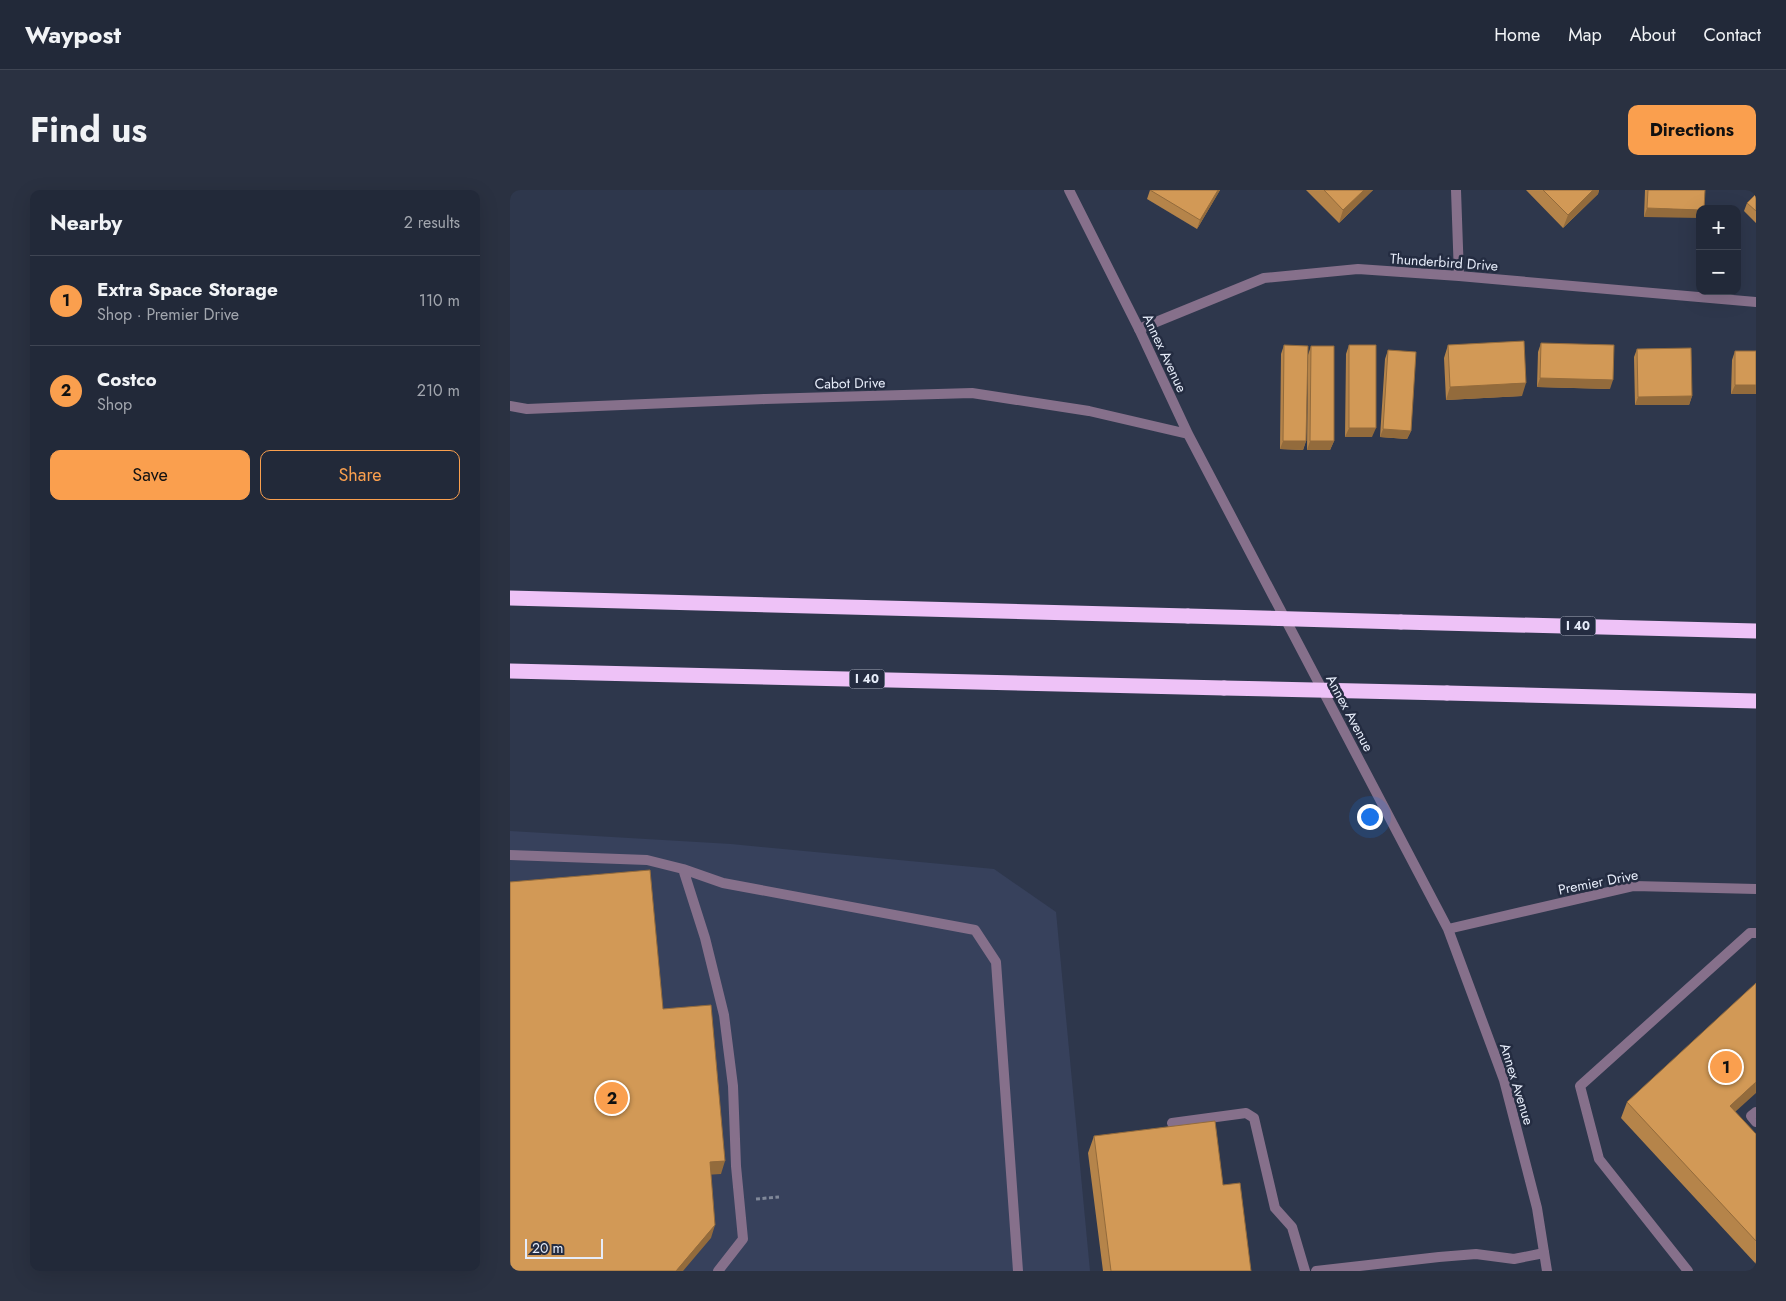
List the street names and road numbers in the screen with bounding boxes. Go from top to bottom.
street label: Thunderbird Drive [1389,248,1499,276]
street label: Annex Avenue [1138,310,1192,396]
street label: Cabot Drive [815,372,885,394]
road number: I 40 [1560,616,1596,636]
road number: I 40 [850,669,884,688]
street label: Annex Avenue [1321,671,1379,755]
street label: Premier Drive [1556,864,1640,900]
street label: Annex Avenue [1495,1041,1539,1127]

